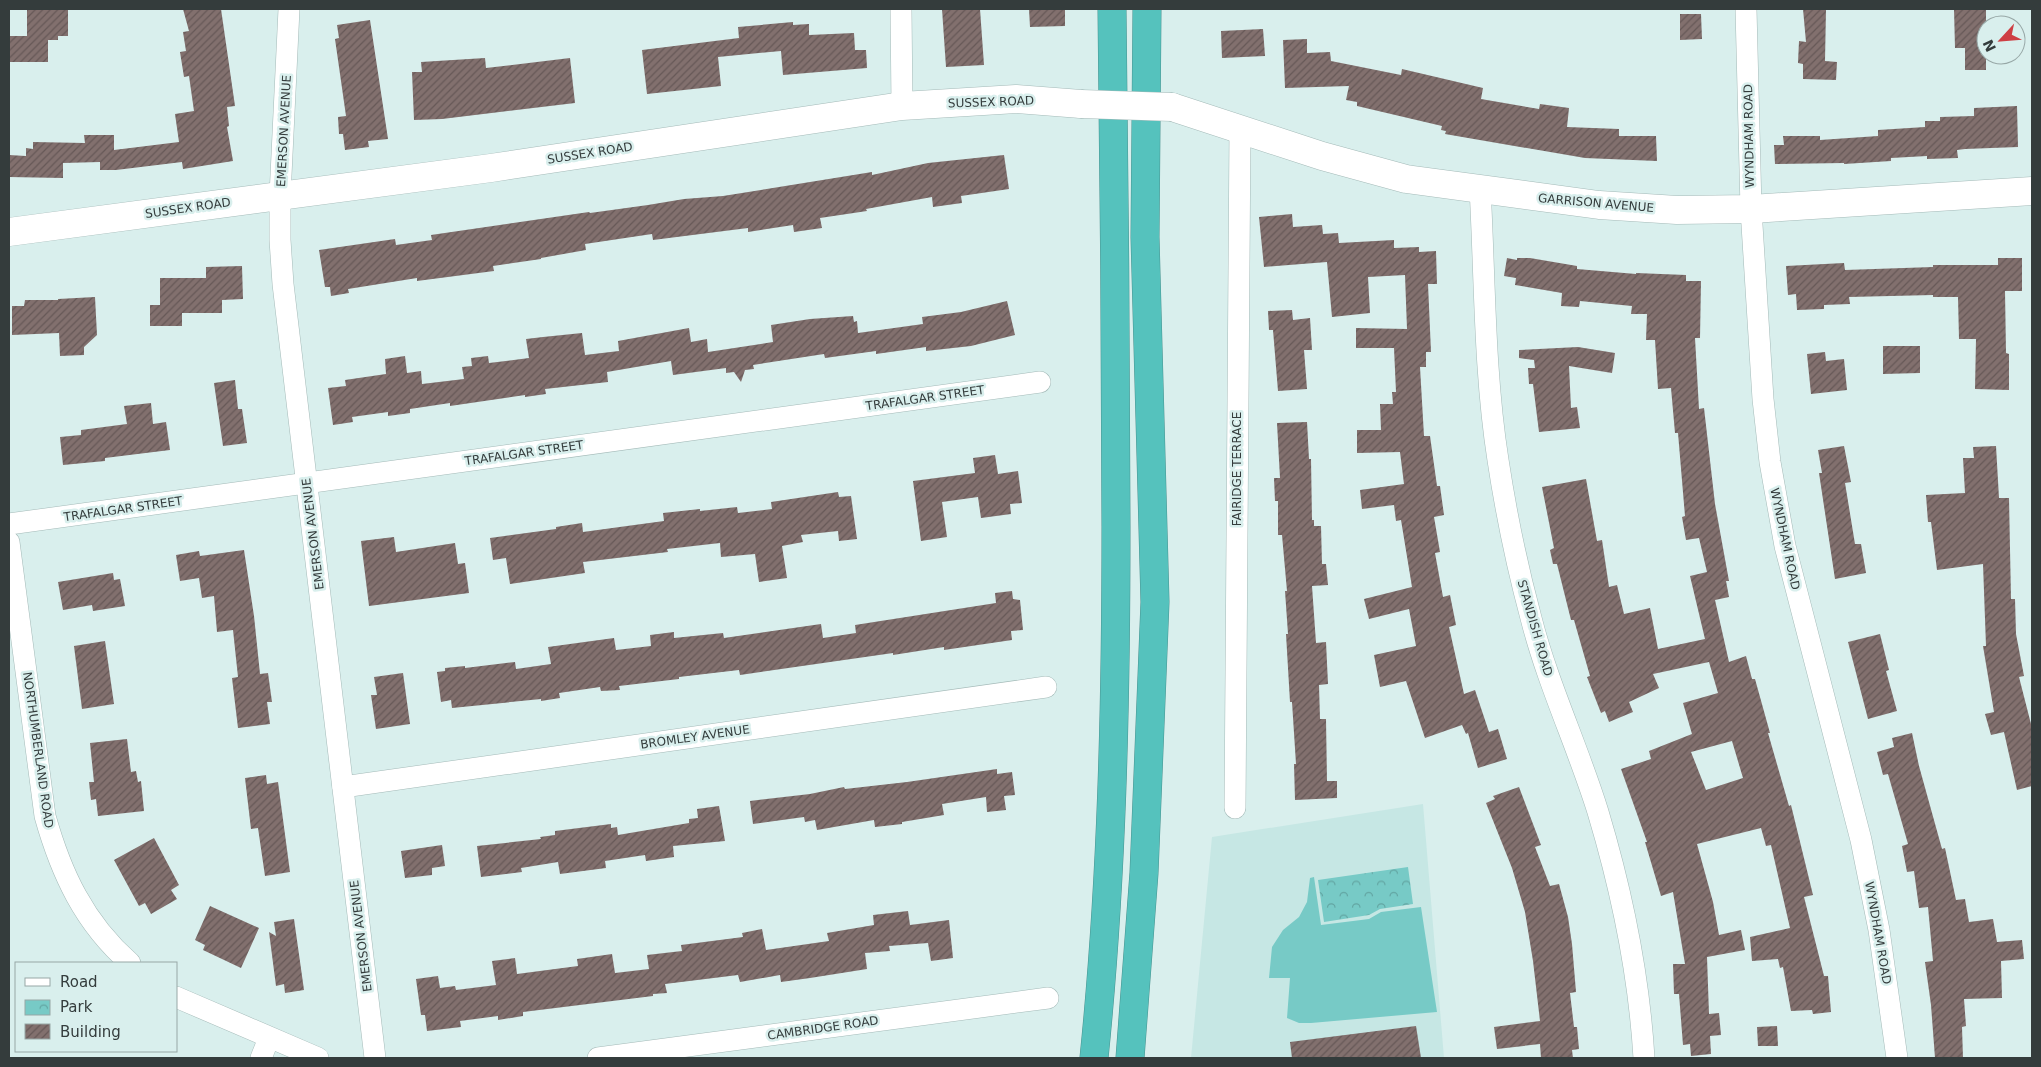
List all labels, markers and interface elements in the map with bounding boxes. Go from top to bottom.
north arrow [1976,15,2026,65]
text: N [1980,37,1999,54]
street label: EMERSON AVENUE [274,75,294,187]
street label: WYNDHAM ROAD [1741,84,1757,188]
street label: SUSSEX ROAD [948,93,1034,111]
street label: SUSSEX ROAD [546,139,634,167]
street label: GARRISON AVENUE [1538,191,1654,215]
street label: SUSSEX ROAD [144,195,232,221]
street label: TRAFALGAR STREET [864,383,986,413]
street label: FAIRIDGE TERRACE [1230,412,1244,526]
street label: TRAFALGAR STREET [463,438,585,468]
street label: EMERSON AVENUE [299,477,327,591]
street label: WYNDHAM ROAD [1767,487,1803,591]
street label: TRAFALGAR STREET [62,494,184,524]
street label: STANDISH ROAD [1515,578,1555,678]
street label: NORTHUMBERLAND ROAD [20,671,56,829]
street label: BROMLEY AVENUE [639,722,751,752]
street label: EMERSON AVENUE [347,879,375,993]
street label: WYNDHAM ROAD [1862,881,1894,985]
legend [15,962,178,1052]
text: Road [60,973,98,991]
text: Park [60,998,93,1016]
street label: CAMBRIDGE ROAD [767,1013,879,1043]
text: Building [60,1023,121,1041]

